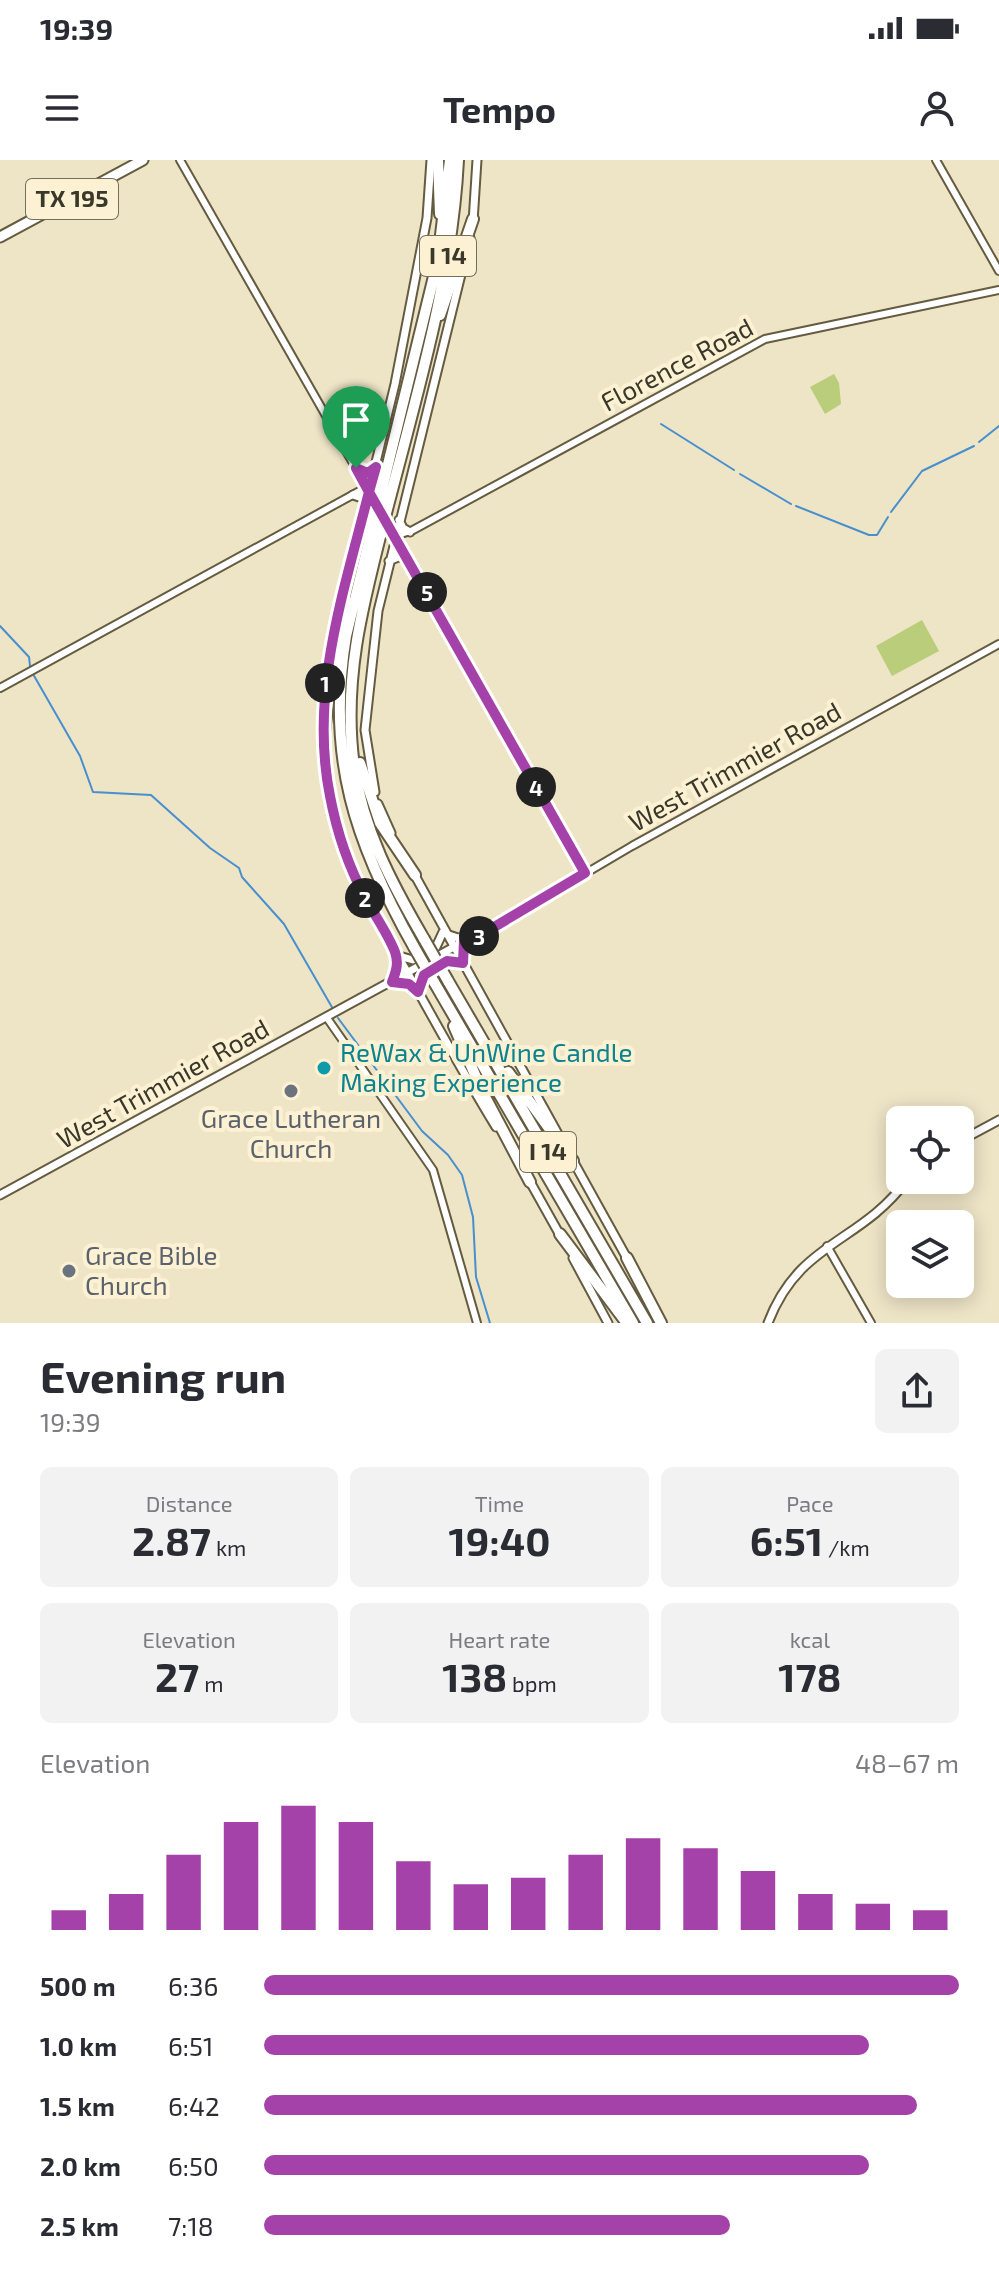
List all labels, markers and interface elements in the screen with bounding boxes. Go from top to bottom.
text: 19:39 [40,10,113,46]
icon: menu [40,86,84,130]
icon: person [915,86,959,130]
text: Tempo [443,87,556,130]
road number: TX 195 [26,179,118,219]
road number: I 14 [420,236,476,276]
street label: Florence Road [595,311,758,417]
pin [322,386,390,468]
icon: arrive [334,398,378,442]
pin: 5 [407,572,447,612]
text: 5 [421,579,433,605]
pin: 1 [305,663,345,703]
text: 1 [320,670,330,696]
street label: West Trimmier Road [623,695,846,837]
pin: 4 [516,767,556,807]
text: 4 [529,774,543,800]
pin: 2 [345,878,385,918]
text: 2 [359,885,371,911]
pin: 3 [459,916,499,956]
text: 3 [473,923,485,949]
street label: West Trimmier Road [51,1012,274,1154]
place label: ReWax & UnWine Candle Making Experience [340,1036,632,1097]
marker: ReWax & UnWine Candle Making Experience [315,1059,333,1077]
marker: Grace Lutheran Church [282,1082,300,1100]
place label: Grace Lutheran Church [201,1102,381,1163]
map controls [886,1106,974,1298]
button: locate [886,1106,974,1194]
road number: I 14 [520,1132,576,1172]
button: layers [886,1210,974,1298]
place label: Grace Bible Church [85,1239,217,1300]
marker: Grace Bible Church [60,1262,78,1280]
text: Evening run [40,1349,286,1402]
button: share [875,1349,959,1433]
text: 19:39 [40,1406,101,1437]
text: Distance [146,1490,233,1516]
text: Time [475,1490,524,1516]
text: Pace [786,1490,834,1516]
text: 2.87 [132,1516,211,1564]
text: 19:40 [449,1516,550,1564]
text: 6:51 [750,1516,823,1564]
text: km [211,1534,246,1560]
text: /km [823,1534,870,1560]
text: Elevation [142,1626,236,1652]
text: Heart rate [449,1626,550,1652]
text: kcal [790,1626,830,1652]
text: 27 [155,1652,199,1700]
text: 138 [442,1652,507,1700]
text: 178 [778,1652,841,1700]
text: m [199,1670,223,1696]
text: bpm [507,1670,557,1696]
text: Elevation [40,1747,150,1778]
text: 48–67 m [855,1747,959,1778]
text: 500 m [40,1970,116,2001]
text: 6:36 [168,1970,218,2001]
text: 1.0 km [40,2030,117,2061]
text: 6:51 [168,2030,213,2061]
text: 1.5 km [40,2090,115,2121]
text: 6:42 [168,2090,220,2121]
text: 2.0 km [40,2150,121,2181]
text: 6:50 [168,2150,219,2181]
text: 2.5 km [40,2210,119,2241]
text: 7:18 [168,2210,214,2241]

